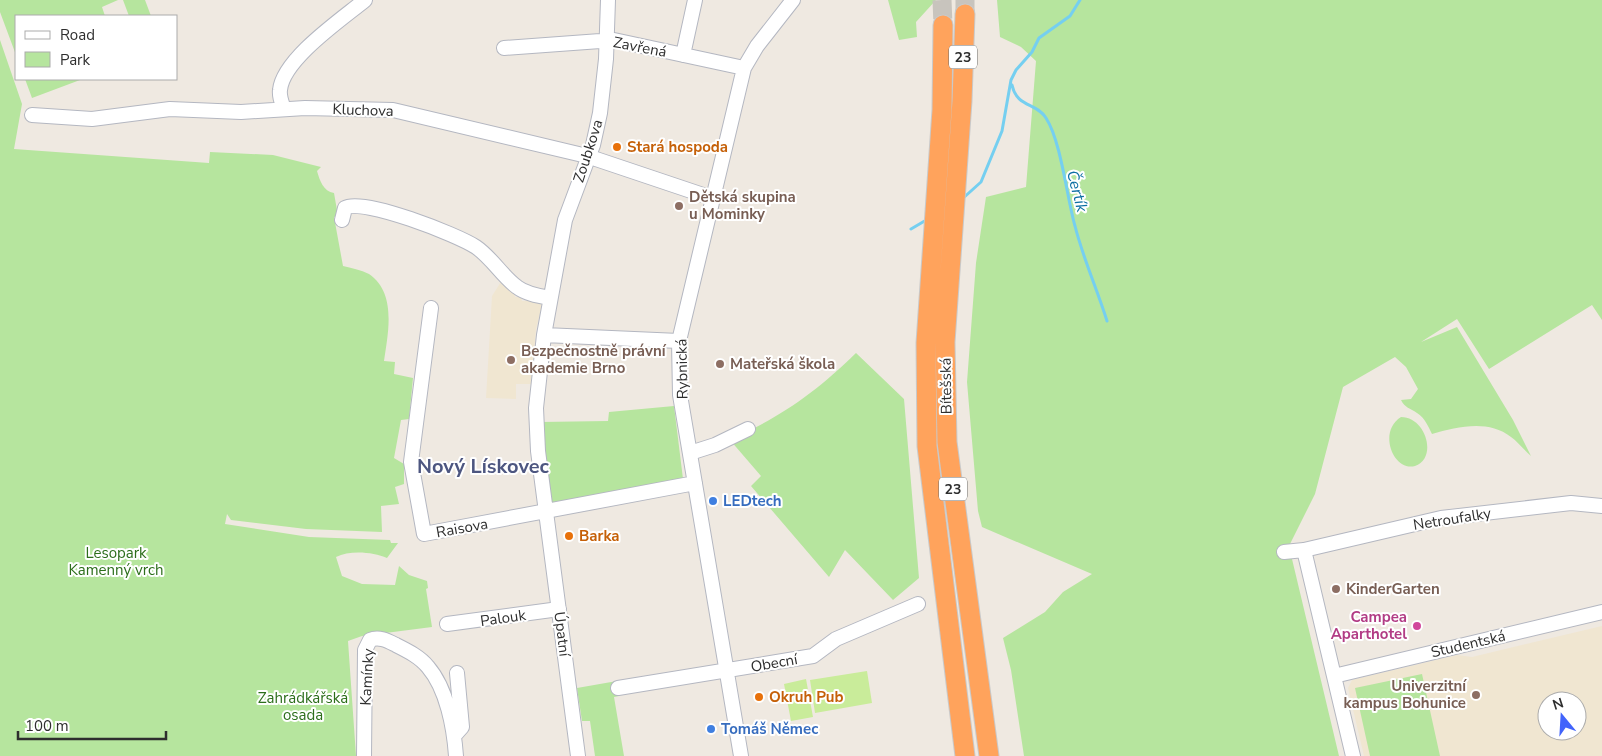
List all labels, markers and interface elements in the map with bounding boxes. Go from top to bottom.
legend [15,15,178,80]
text: Road [60,25,95,45]
street label: Zavřená [612,32,668,62]
road number: 23 [949,46,977,68]
text: Park [60,50,90,70]
street label: Kluchova [332,99,394,121]
street label: Zoubkova [568,117,608,185]
place label: Stará hospoda [627,137,728,157]
marker: Stará hospoda [611,141,623,153]
water label: Čertík [1061,168,1093,216]
place label: Dětská skupina u Mominky [689,187,796,224]
marker: Dětská skupina u Mominky [673,200,685,212]
street label: Rybnická [671,338,693,400]
place label: Bezpečnostně právní akademie Brno [521,341,667,378]
marker: Bezpečnostně právní akademie Brno [505,354,517,366]
place label: Mateřská škola [730,354,835,374]
marker: Mateřská škola [714,358,726,370]
street label: Bítešská [936,358,956,414]
district label: Nový Lískovec [417,453,550,480]
road number: 23 [939,478,967,500]
place label: LEDtech [723,491,782,511]
marker: LEDtech [707,495,719,507]
street label: Netroufalky [1412,503,1493,535]
street label: Raisova [434,514,490,542]
place label: Barka [579,526,620,546]
marker: Barka [563,530,575,542]
park label: Lesopark Kamenný vrch [68,543,164,580]
place label: KinderGarten [1346,579,1440,599]
marker: KinderGarten [1330,583,1342,595]
street label: Palouk [479,605,528,631]
place label: Campea Aparthotel [1331,607,1407,644]
street label: Úpatní [549,610,576,659]
marker: Campea Aparthotel [1411,620,1423,632]
street label: Studentská [1429,626,1507,662]
street label: Kamínky [356,648,378,706]
street label: Obecní [749,649,800,677]
place label: Univerzitní kampus Bohunice [1344,676,1467,713]
place label: Okruh Pub [769,687,844,707]
park label: Zahrádkářská osada [258,688,348,725]
marker: Univerzitní kampus Bohunice [1470,689,1482,701]
marker: Okruh Pub [753,691,765,703]
north arrow [1537,691,1587,741]
text: N [1550,693,1566,715]
scale bar [18,708,165,740]
text: 100 m [25,716,69,736]
place label: Tomáš Němec [721,719,818,739]
marker: Tomáš Němec [705,723,717,735]

